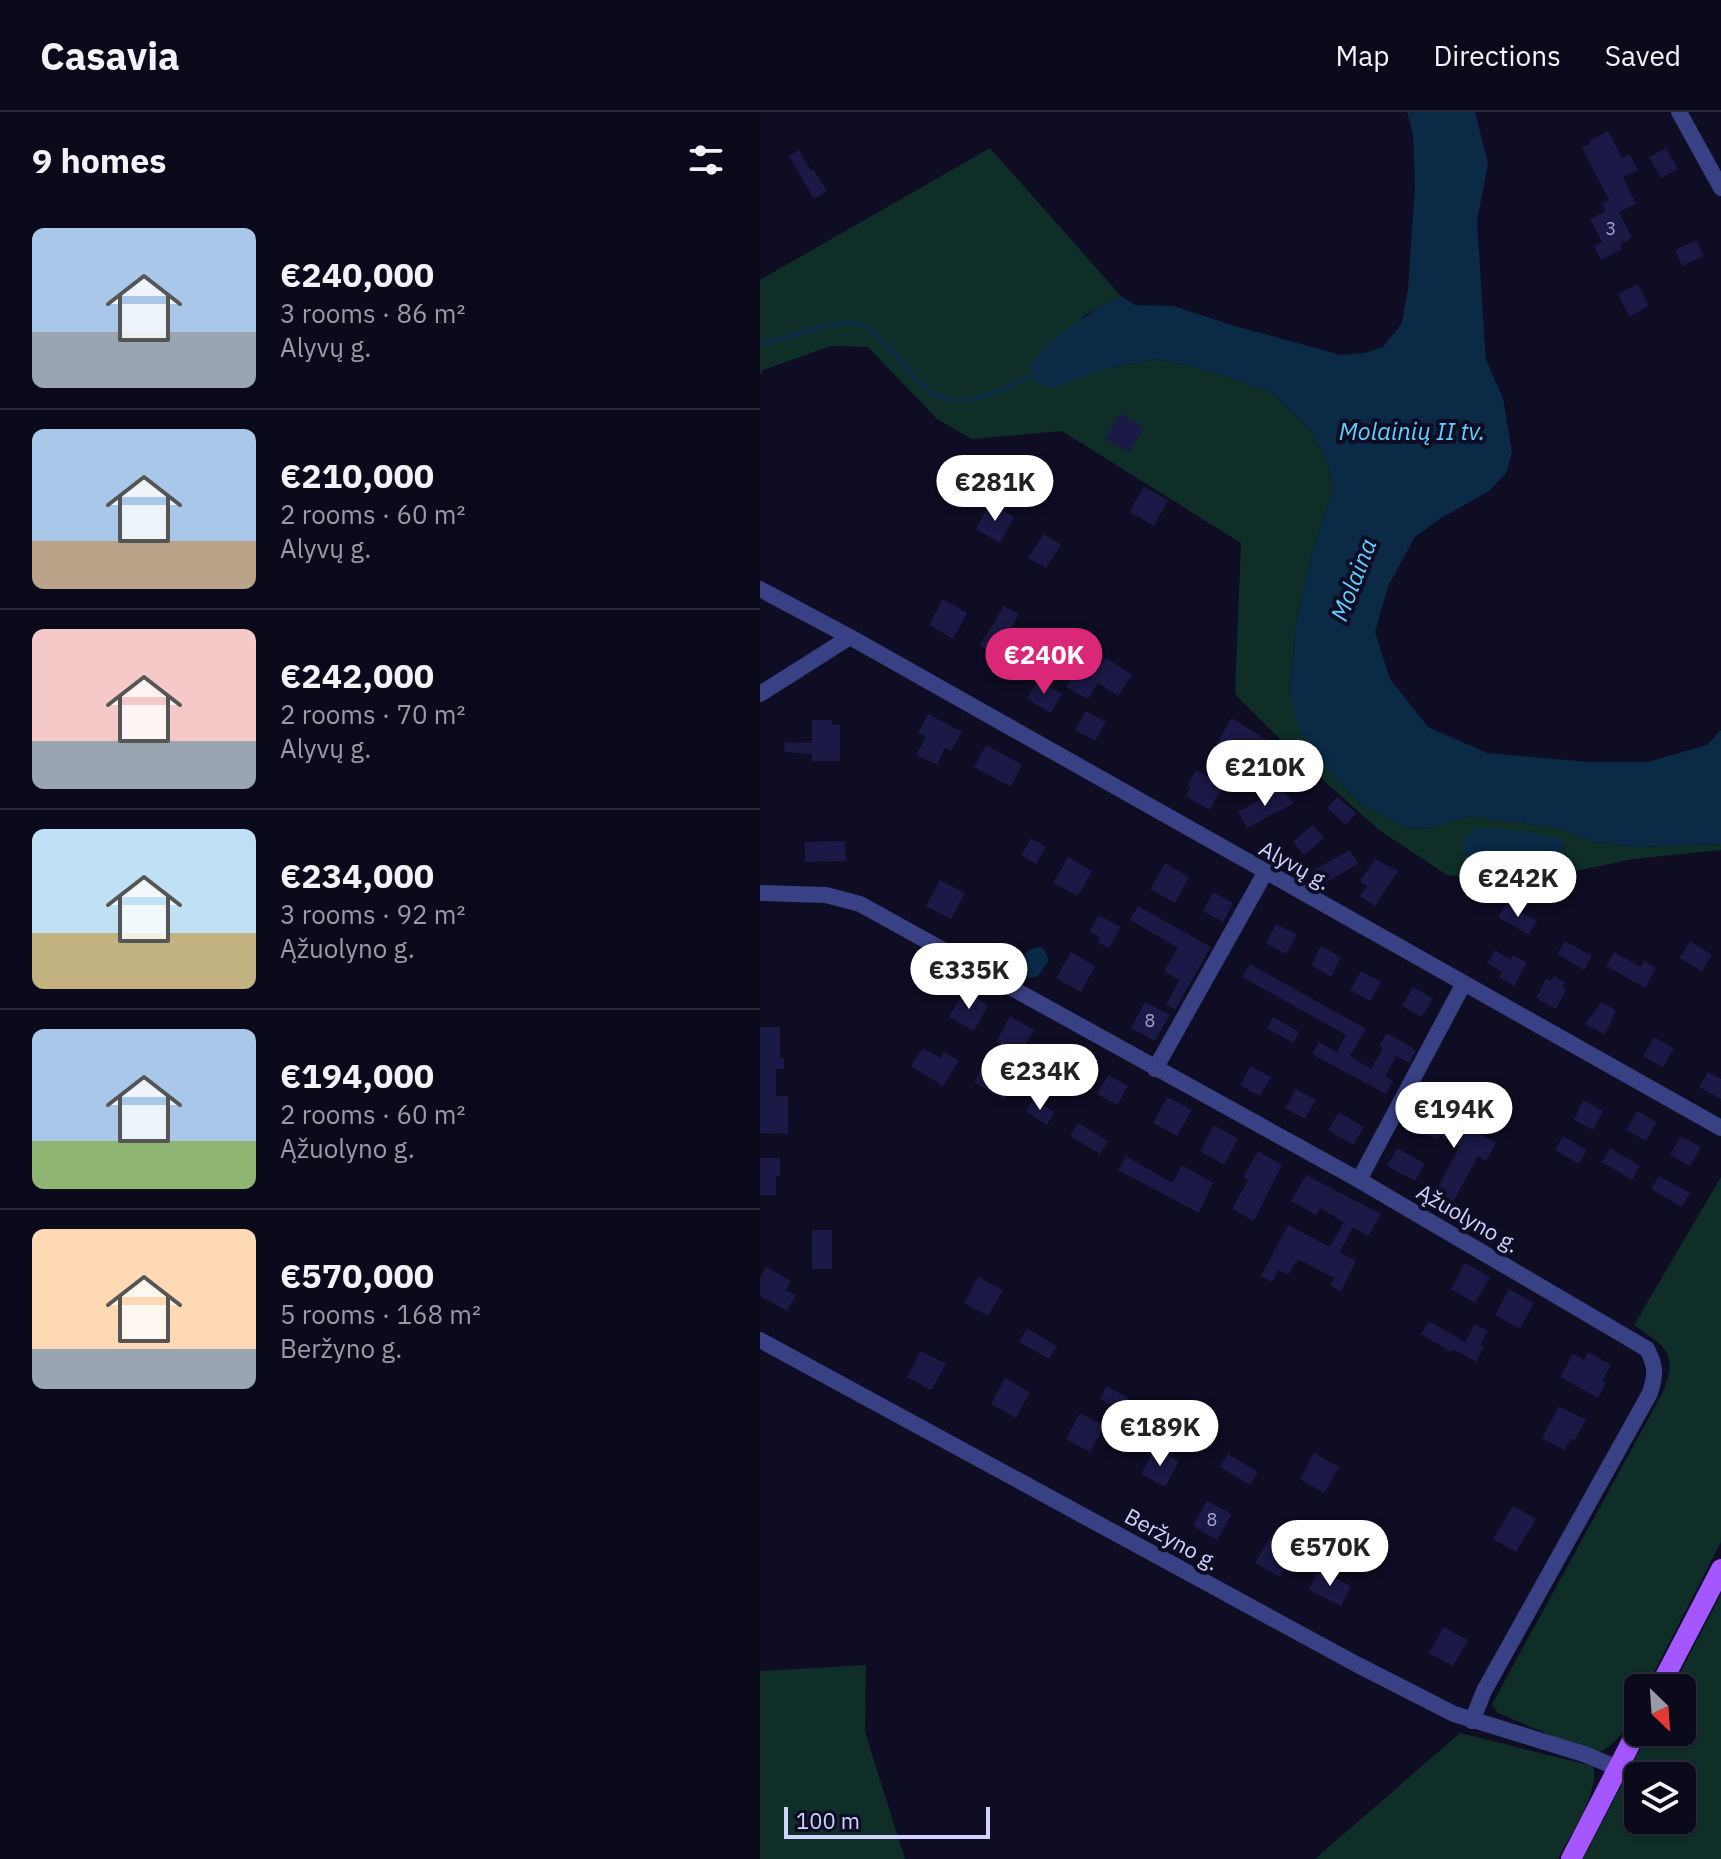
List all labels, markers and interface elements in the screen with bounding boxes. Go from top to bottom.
text: Casavia [40,31,180,80]
text: Map [1335,37,1389,74]
text: Directions [1433,37,1561,74]
text: Saved [1605,37,1681,74]
text: 9 homes [32,138,167,182]
icon: filters [684,138,728,182]
house number: 3 [1606,217,1616,240]
text: €240,000 [280,252,434,296]
icon: home [96,260,192,356]
text: 3 rooms · 86 m² [280,296,465,330]
text: Alyvų g. [280,330,371,364]
water label: Molainių II tv. [1339,415,1485,447]
text: €210,000 [280,453,434,497]
pin: €281K [939,455,1051,523]
icon: home [96,461,192,557]
text: €281K [954,464,1036,498]
text: 2 rooms · 60 m² [280,497,465,531]
text: Alyvų g. [280,531,371,565]
water label: Molaina [1323,534,1383,626]
pin: €240K [988,628,1100,696]
text: €240K [1003,637,1085,671]
text: €242,000 [280,653,434,697]
icon: home [96,661,192,757]
text: 2 rooms · 70 m² [280,697,465,731]
text: Alyvų g. [280,731,371,765]
pin: €210K [1209,740,1321,808]
text: €210K [1224,749,1306,783]
street label: Alyvų g. [1254,833,1336,896]
pin: €242K [1462,851,1574,919]
text: €234,000 [280,853,434,897]
text: €242K [1477,860,1559,894]
icon: home [96,861,192,957]
text: 3 rooms · 92 m² [280,897,465,931]
text: Ąžuolyno g. [280,931,415,965]
pin: €335K [913,943,1025,1011]
text: €335K [928,952,1010,986]
house number: 8 [1145,1009,1155,1032]
pin: €234K [984,1044,1096,1112]
text: €194,000 [280,1053,434,1097]
text: €234K [999,1053,1081,1087]
icon: home [96,1061,192,1157]
pin: €194K [1398,1082,1510,1150]
text: €194K [1413,1091,1495,1125]
text: 2 rooms · 60 m² [280,1097,465,1131]
text: Ąžuolyno g. [280,1131,415,1165]
street label: Ąžuolyno g. [1412,1177,1525,1259]
text: €570,000 [280,1253,434,1297]
icon: home [96,1261,192,1357]
text: 5 rooms · 168 m² [280,1297,481,1331]
text: Beržyno g. [280,1331,402,1365]
pin: €189K [1104,1400,1216,1468]
text: €189K [1119,1409,1201,1443]
street label: Beržyno g. [1120,1501,1225,1576]
house number: 8 [1207,1508,1217,1531]
pin: €570K [1274,1520,1386,1588]
text: €570K [1289,1529,1371,1563]
north arrow [1624,1674,1696,1746]
map controls [1624,1674,1696,1834]
button: layers [1624,1762,1696,1834]
scale bar [784,1803,990,1839]
text: 100 m [796,1806,860,1835]

